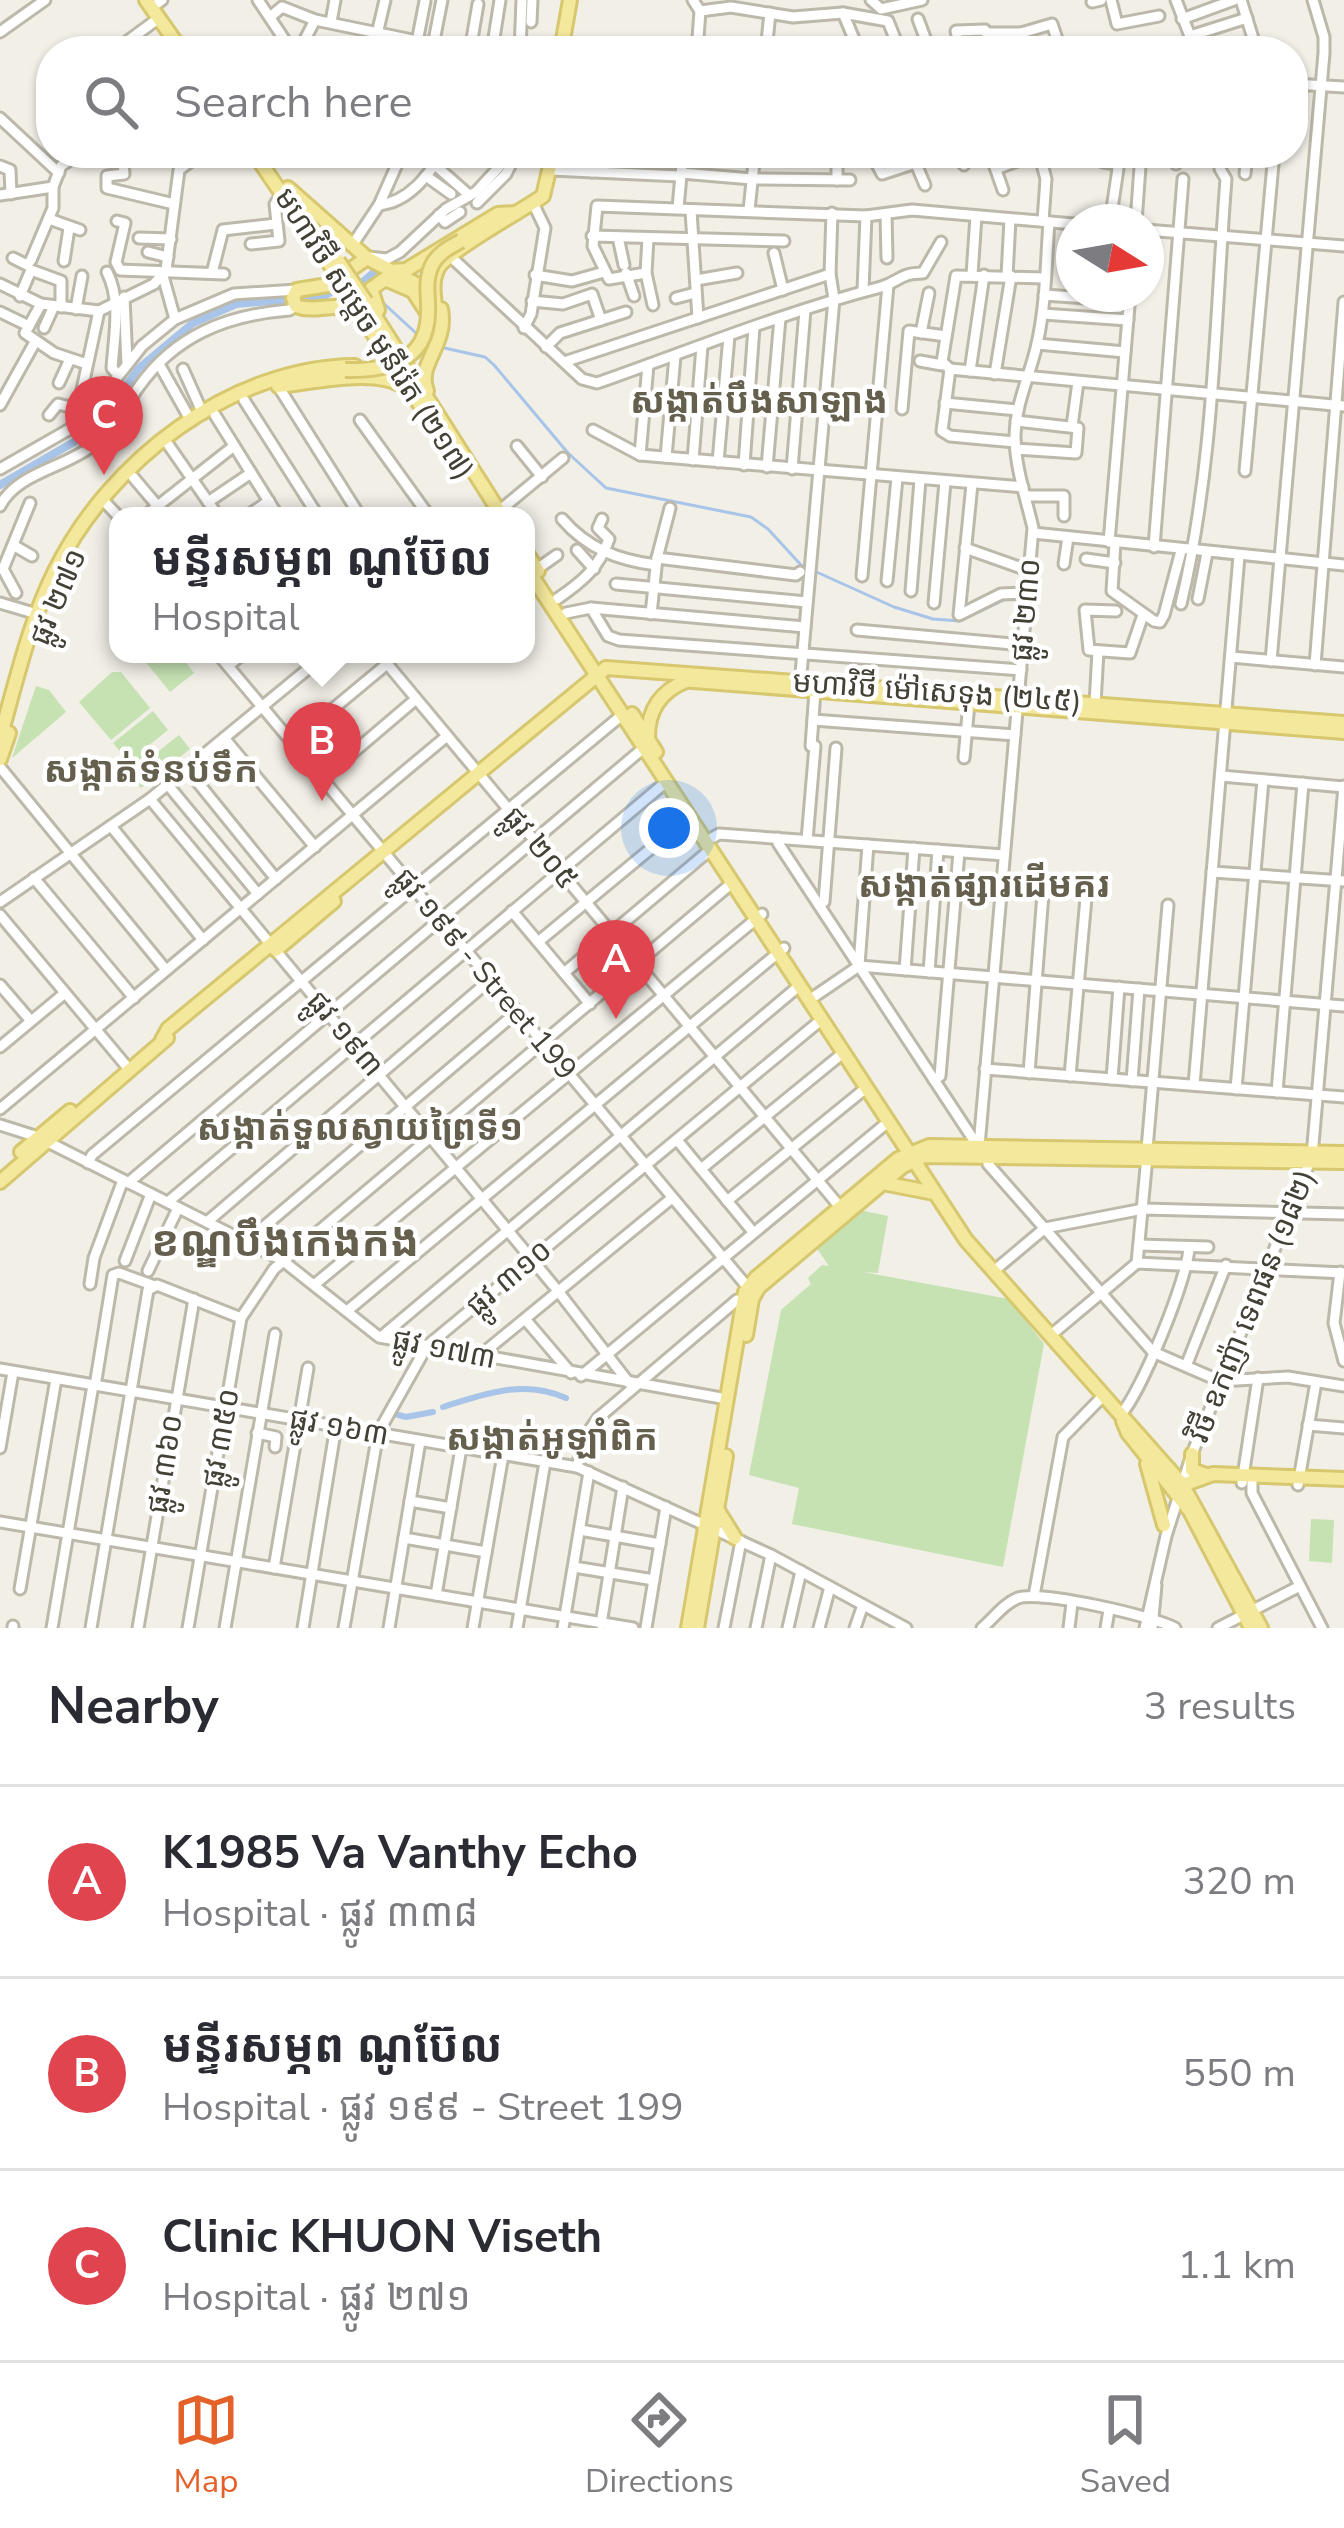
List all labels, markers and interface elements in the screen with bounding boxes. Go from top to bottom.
search box [36,36,1308,168]
icon: search [78,69,144,135]
text: Search here [174,72,413,133]
street label: មហាវិថី សម្តេច មុនីរ៉េត (២១៧) [264,180,484,488]
north arrow [1056,204,1164,312]
pin: C [65,376,143,475]
district label: សង្កាត់បឹងសាឡាង [630,377,888,426]
popup [109,507,535,663]
text: មន្ទីរសម្ភព ណូប៊ែល [152,530,492,591]
street label: ផ្លូវ ២៧១ [19,542,101,654]
street label: ផ្លូវ ២៣០ [1001,556,1056,664]
text: Hospital [152,591,299,644]
street label: មហាវិថី ម៉ៅសេទុង (២៤៥) [791,661,1083,723]
pin: B [283,702,361,801]
district label: សង្កាត់ទំនប់ទឹក [44,746,258,795]
street label: ផ្លូវ ២០៥ [489,798,587,902]
your location [639,798,699,858]
street label: ផ្លូវ ១៩៩ - Street 199 [380,859,586,1092]
district label: សង្កាត់ផ្សារដើមគរ [858,861,1110,910]
pin: A [577,920,655,1019]
street label: ផ្លូវ ១៩៣ [293,982,393,1089]
district label: សង្កាត់ទួលស្វាយព្រៃទី១ [197,1104,523,1153]
street label: វិថី ឧកញ៉ា ទេពផន (១៨២) [1178,1164,1325,1449]
district label: ខណ្ឌបឹងកេងកង [151,1214,419,1271]
street label: ផ្លូវ ៣១០ [457,1230,564,1330]
street label: ផ្លូវ ១៧៣ [388,1319,499,1384]
street label: ផ្លូវ ៣៥០ [192,1385,255,1492]
street label: ផ្លូវ ១៦៣ [285,1398,392,1461]
street label: ផ្លូវ ៣៦០ [137,1411,198,1518]
district label: សង្កាត់អូឡាំពិក [446,1414,658,1463]
text: Nearby [48,1671,219,1741]
text: 3 results [1144,1680,1296,1733]
text: K1985 Va Vanthy Echo [162,1823,638,1884]
text: A [72,1855,102,1908]
text: 320 m [1182,1855,1296,1908]
text: Hospital · ផ្លូវ ៣៣៨ [162,1887,478,1940]
text: មន្ទីរសម្ភព ណូប៊ែល [162,2017,503,2078]
text: B [74,2047,100,2100]
text: 550 m [1182,2047,1296,2100]
text: Hospital · ផ្លូវ ១៩៩ - Street 199 [162,2081,684,2134]
text: Clinic KHUON Viseth [162,2207,602,2268]
text: C [74,2239,100,2292]
text: 1.1 km [1177,2239,1296,2292]
text: Hospital · ផ្លូវ ២៧១ [162,2271,471,2324]
tab: Map [173,2387,239,2504]
tab: Directions [585,2387,734,2504]
tab: Saved [1080,2387,1171,2504]

